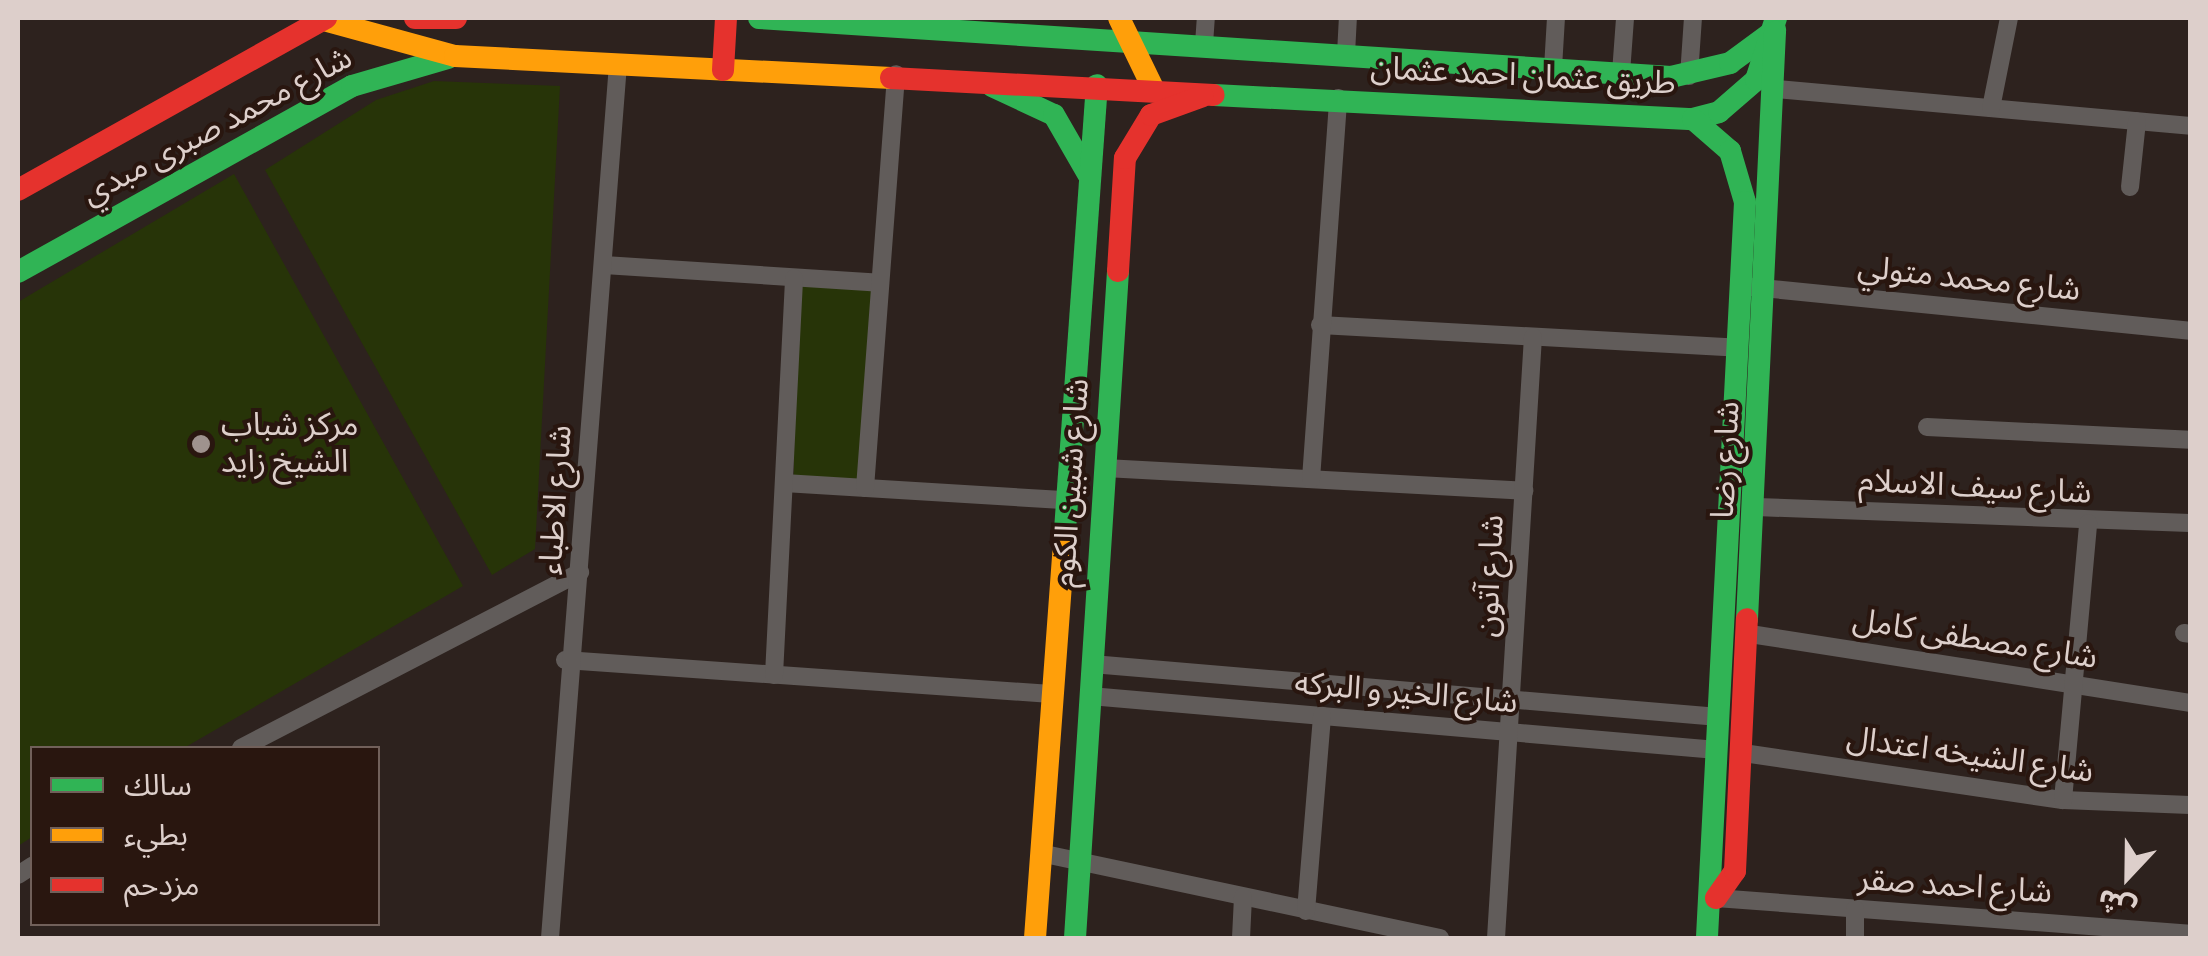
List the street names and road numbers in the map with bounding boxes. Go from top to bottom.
street label: شارع محمد صبرى مبدي [75,39,359,213]
street label: طريق عثمان احمد عثمان [1369,49,1677,103]
street label: شارع محمد متولي [1856,248,2082,310]
street label: شارع شبين الكوم [1045,377,1097,589]
street label: شارع رضا [1704,400,1748,520]
street label: شارع الاطباء [532,424,580,576]
street label: شارع سيف الاسلام [1857,462,2093,512]
street label: شارع آتون [1468,514,1512,638]
street label: شارع مصطفى كامل [1850,601,2100,677]
street label: شارع الخير و البركه [1293,664,1519,722]
street label: شارع الشيخه اعتدال [1844,719,2096,791]
street label: شارع احمد صقر [1857,860,2053,912]

